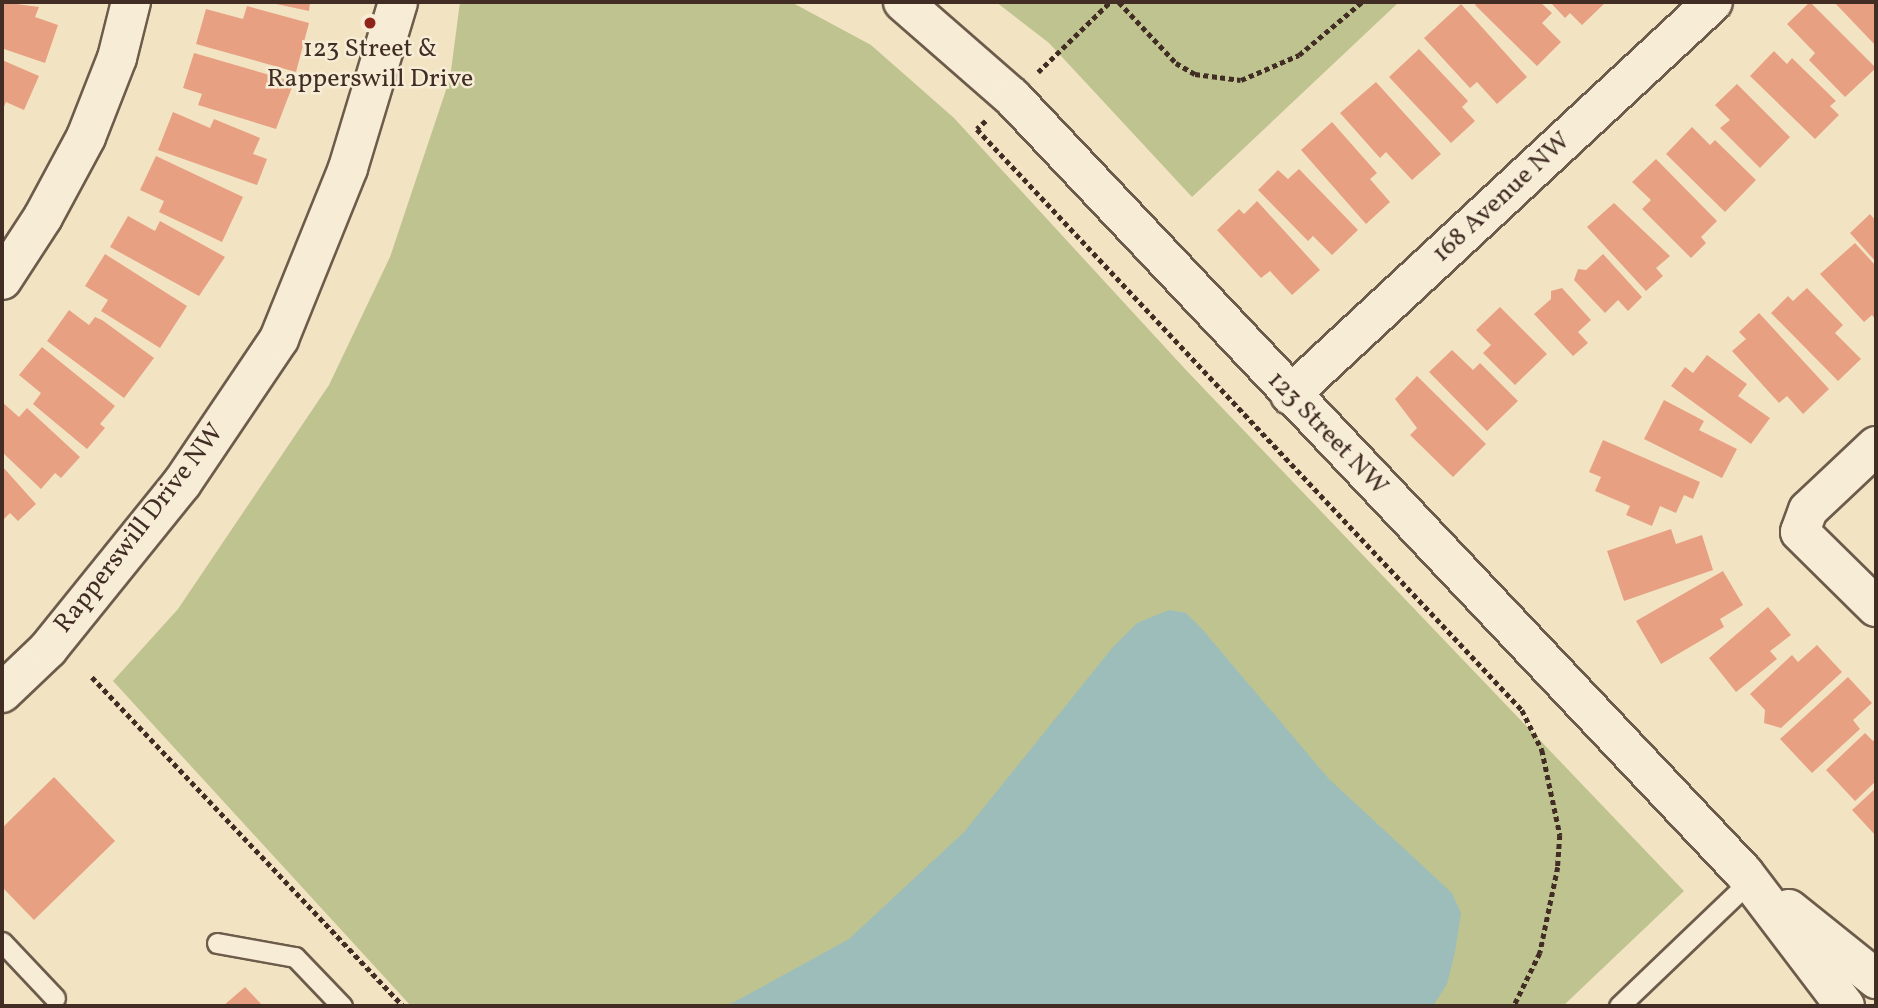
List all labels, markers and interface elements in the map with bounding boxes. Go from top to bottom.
marker: 123 Street & Rapperswill Drive [362,15,378,31]
place label: 123 Street & Rapperswill Drive [267,34,473,96]
street label: 168 Avenue NW [1427,126,1577,270]
street label: 123 Street NW [1260,365,1394,503]
street label: Rapperswill Drive NW [49,418,231,640]

